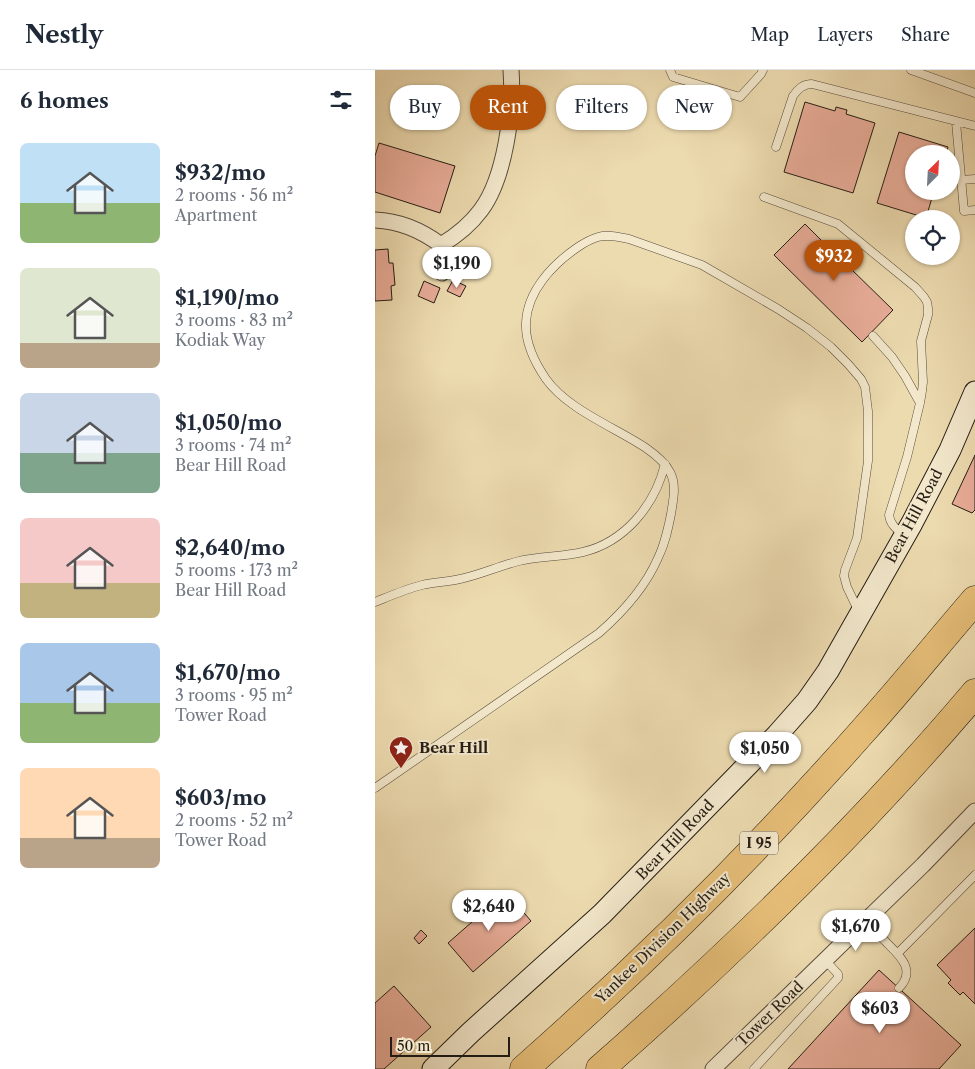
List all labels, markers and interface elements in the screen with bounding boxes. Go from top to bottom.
text: Nestly [25,20,103,49]
text: Map [751,24,789,46]
text: Layers [817,24,873,46]
text: Share [901,24,950,46]
chip: Buy [390,85,460,130]
chip: Rent [470,85,546,130]
chip: Filters [556,85,647,130]
chip: New [657,85,732,130]
icon: filters [327,86,355,114]
text: 6 homes [20,88,109,113]
north arrow [905,145,960,200]
map controls [905,145,960,265]
text: $932/mo [175,160,266,185]
icon: home [60,163,120,223]
text: 2 rooms · 56 m² [175,185,293,205]
text: Apartment [175,205,257,225]
button: locate [905,210,960,265]
pin: $932 [804,240,864,282]
pin: $1,190 [416,246,498,289]
text: $932 [816,246,852,266]
text: $1,190 [433,253,481,273]
text: $1,190/mo [175,285,279,310]
icon: home [60,288,120,348]
text: 3 rooms · 83 m² [175,310,293,330]
text: Kodiak Way [175,330,265,350]
text: $1,050/mo [175,410,282,435]
icon: home [60,413,120,473]
text: 3 rooms · 74 m² [175,435,291,455]
text: Bear Hill Road [175,455,286,475]
street label: Bear Hill Road [881,465,946,566]
text: $2,640/mo [175,535,285,560]
icon: home [60,538,120,598]
text: 5 rooms · 173 m² [175,560,298,580]
text: Bear Hill Road [175,580,286,600]
text: $1,670/mo [175,660,280,685]
icon: home [60,663,120,723]
text: 3 rooms · 95 m² [175,685,293,705]
text: Tower Road [175,705,267,725]
pin: $1,050 [724,732,806,774]
place icon: Bear Hill [388,735,414,769]
place label: Bear Hill [419,738,488,757]
text: $1,050 [740,738,790,758]
text: $603/mo [175,785,266,810]
icon: home [60,788,120,848]
street label: Bear Hill Road [632,796,718,884]
text: 2 rooms · 52 m² [175,810,293,830]
text: Tower Road [175,830,267,850]
road number: I 95 [740,831,778,854]
street label: Yankee Division Highway [590,868,735,1008]
pin: $2,640 [448,890,530,932]
text: $2,640 [463,896,515,916]
pin: $1,670 [815,910,897,952]
text: $1,670 [832,916,880,936]
street label: Tower Road [732,977,807,1050]
pin: $603 [850,992,910,1034]
text: $603 [861,998,899,1018]
scale bar [390,1034,510,1057]
text: 50 m [397,1037,430,1055]

